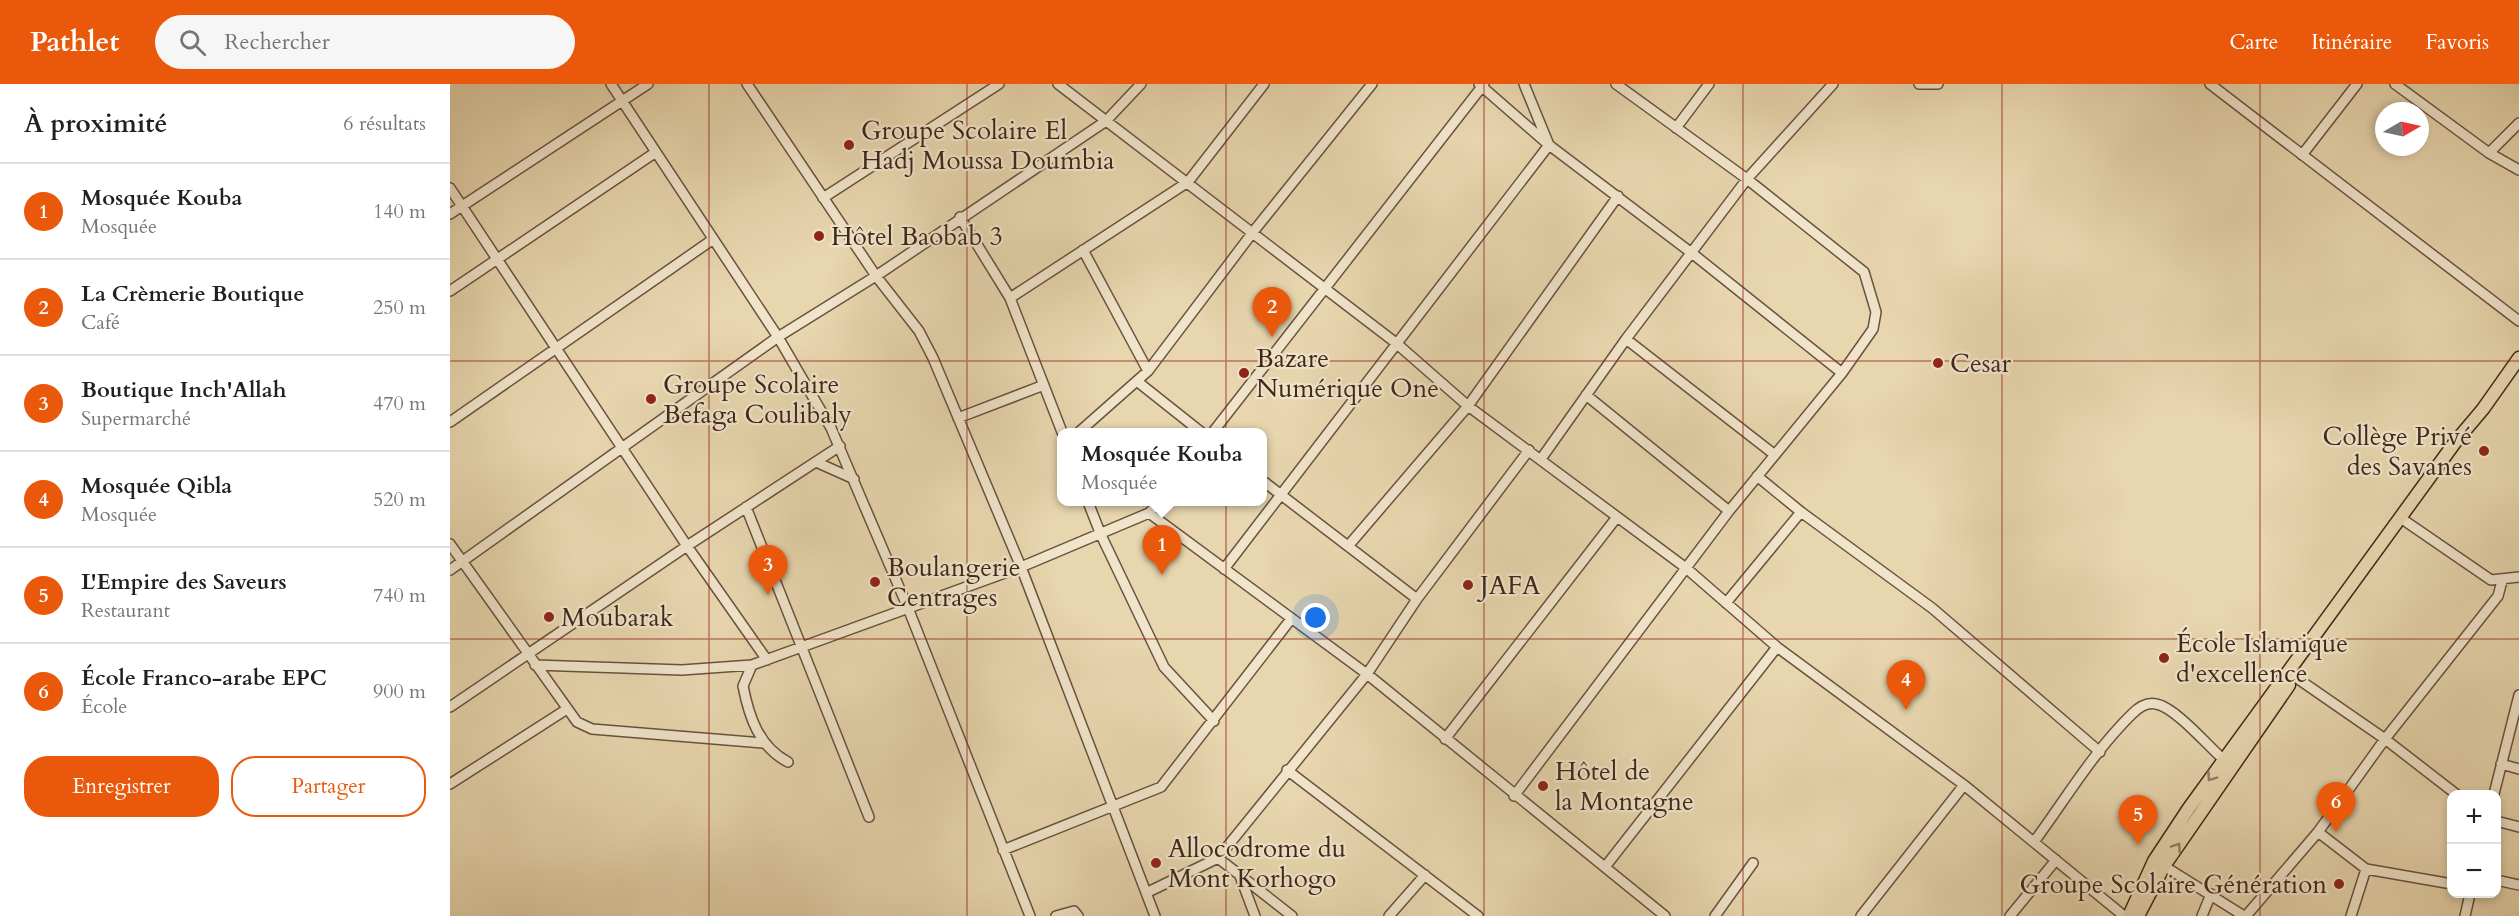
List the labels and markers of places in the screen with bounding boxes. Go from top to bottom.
place label: Groupe Scolaire El Hadj Moussa Doumbia [861,113,1114,178]
marker: Groupe Scolaire El Hadj Moussa Doumbia [842,138,856,152]
place label: Hôtel Baobab 3 [831,219,1003,254]
marker: Hôtel Baobab 3 [812,229,826,243]
pin: 2 [1252,288,1292,337]
place label: Bazare Numérique One [1256,341,1439,406]
place label: Cesar [1950,346,2012,381]
marker: Cesar [1931,356,1945,370]
marker: Bazare Numérique One [1237,366,1251,380]
place label: Groupe Scolaire Befaga Coulibaly [663,367,852,432]
marker: Groupe Scolaire Befaga Coulibaly [644,392,658,406]
place label: Collège Privé des Savanes [2323,419,2472,484]
marker: Collège Privé des Savanes [2477,444,2491,458]
pin: 1 [1142,526,1182,575]
pin: 3 [748,546,788,595]
place label: Boulangerie Centrages [887,550,1021,615]
place label: JAFA [1476,568,1541,603]
marker: Boulangerie Centrages [868,575,882,589]
marker: JAFA [1461,578,1475,592]
place label: Moubarak [561,600,674,635]
marker: Moubarak [542,610,556,624]
place label: École Islamique d'excellence [2176,626,2348,691]
marker: École Islamique d'excellence [2157,651,2171,665]
pin: 4 [1886,660,1926,710]
place label: Hôtel de la Montagne [1555,754,1694,819]
marker: Hôtel de la Montagne [1536,779,1550,793]
pin: 6 [2316,782,2356,832]
pin: 5 [2118,796,2158,845]
place label: Allocodrome du Mont Korhogo [1168,831,1346,896]
marker: Allocodrome du Mont Korhogo [1149,856,1163,870]
place label: Groupe Scolaire Génération [2020,867,2327,902]
marker: Groupe Scolaire Génération [2332,877,2346,891]

